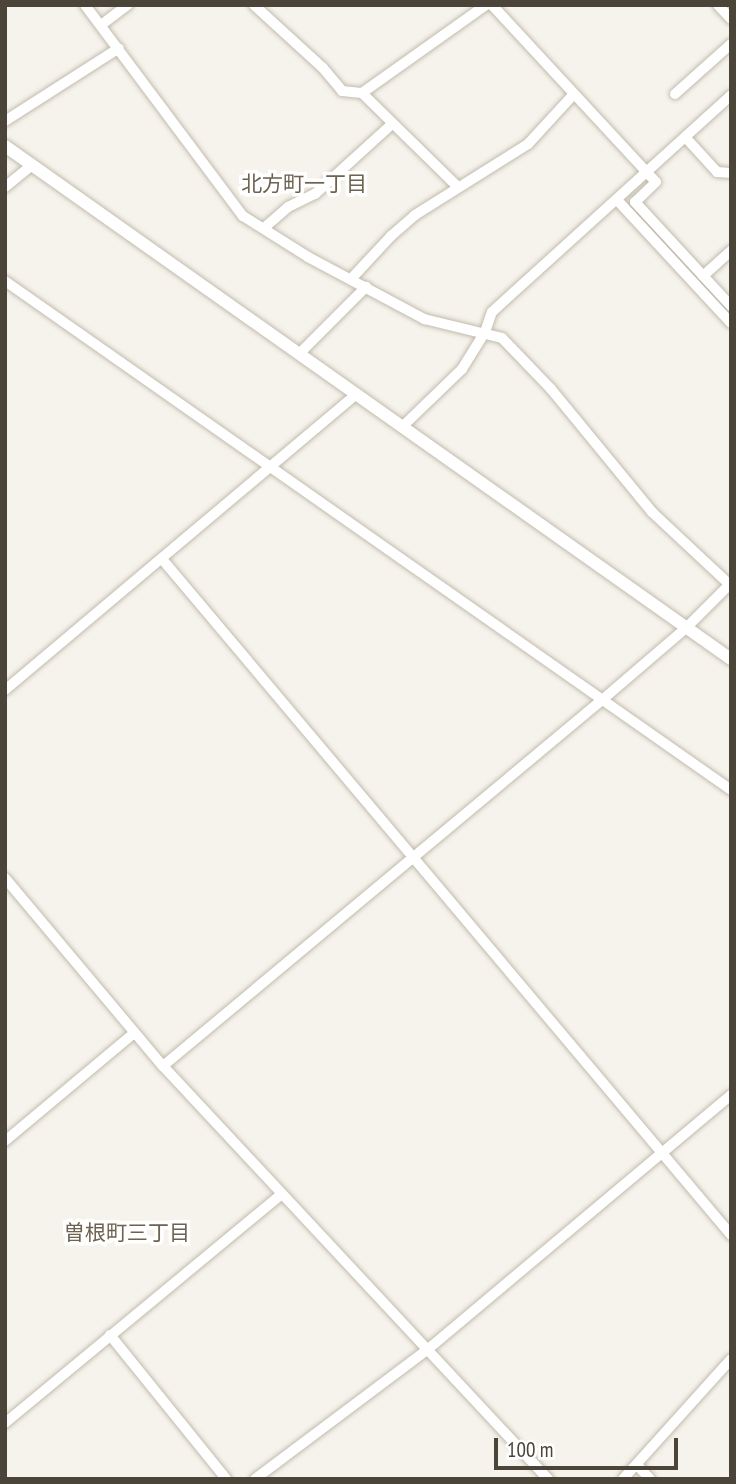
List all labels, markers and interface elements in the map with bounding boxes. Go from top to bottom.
district label: 北方町一丁目 [241,171,367,197]
district label: 曽根町三丁目 [64,1220,190,1246]
scale bar [498,1424,682,1468]
text: 100 m [507,1436,553,1463]

